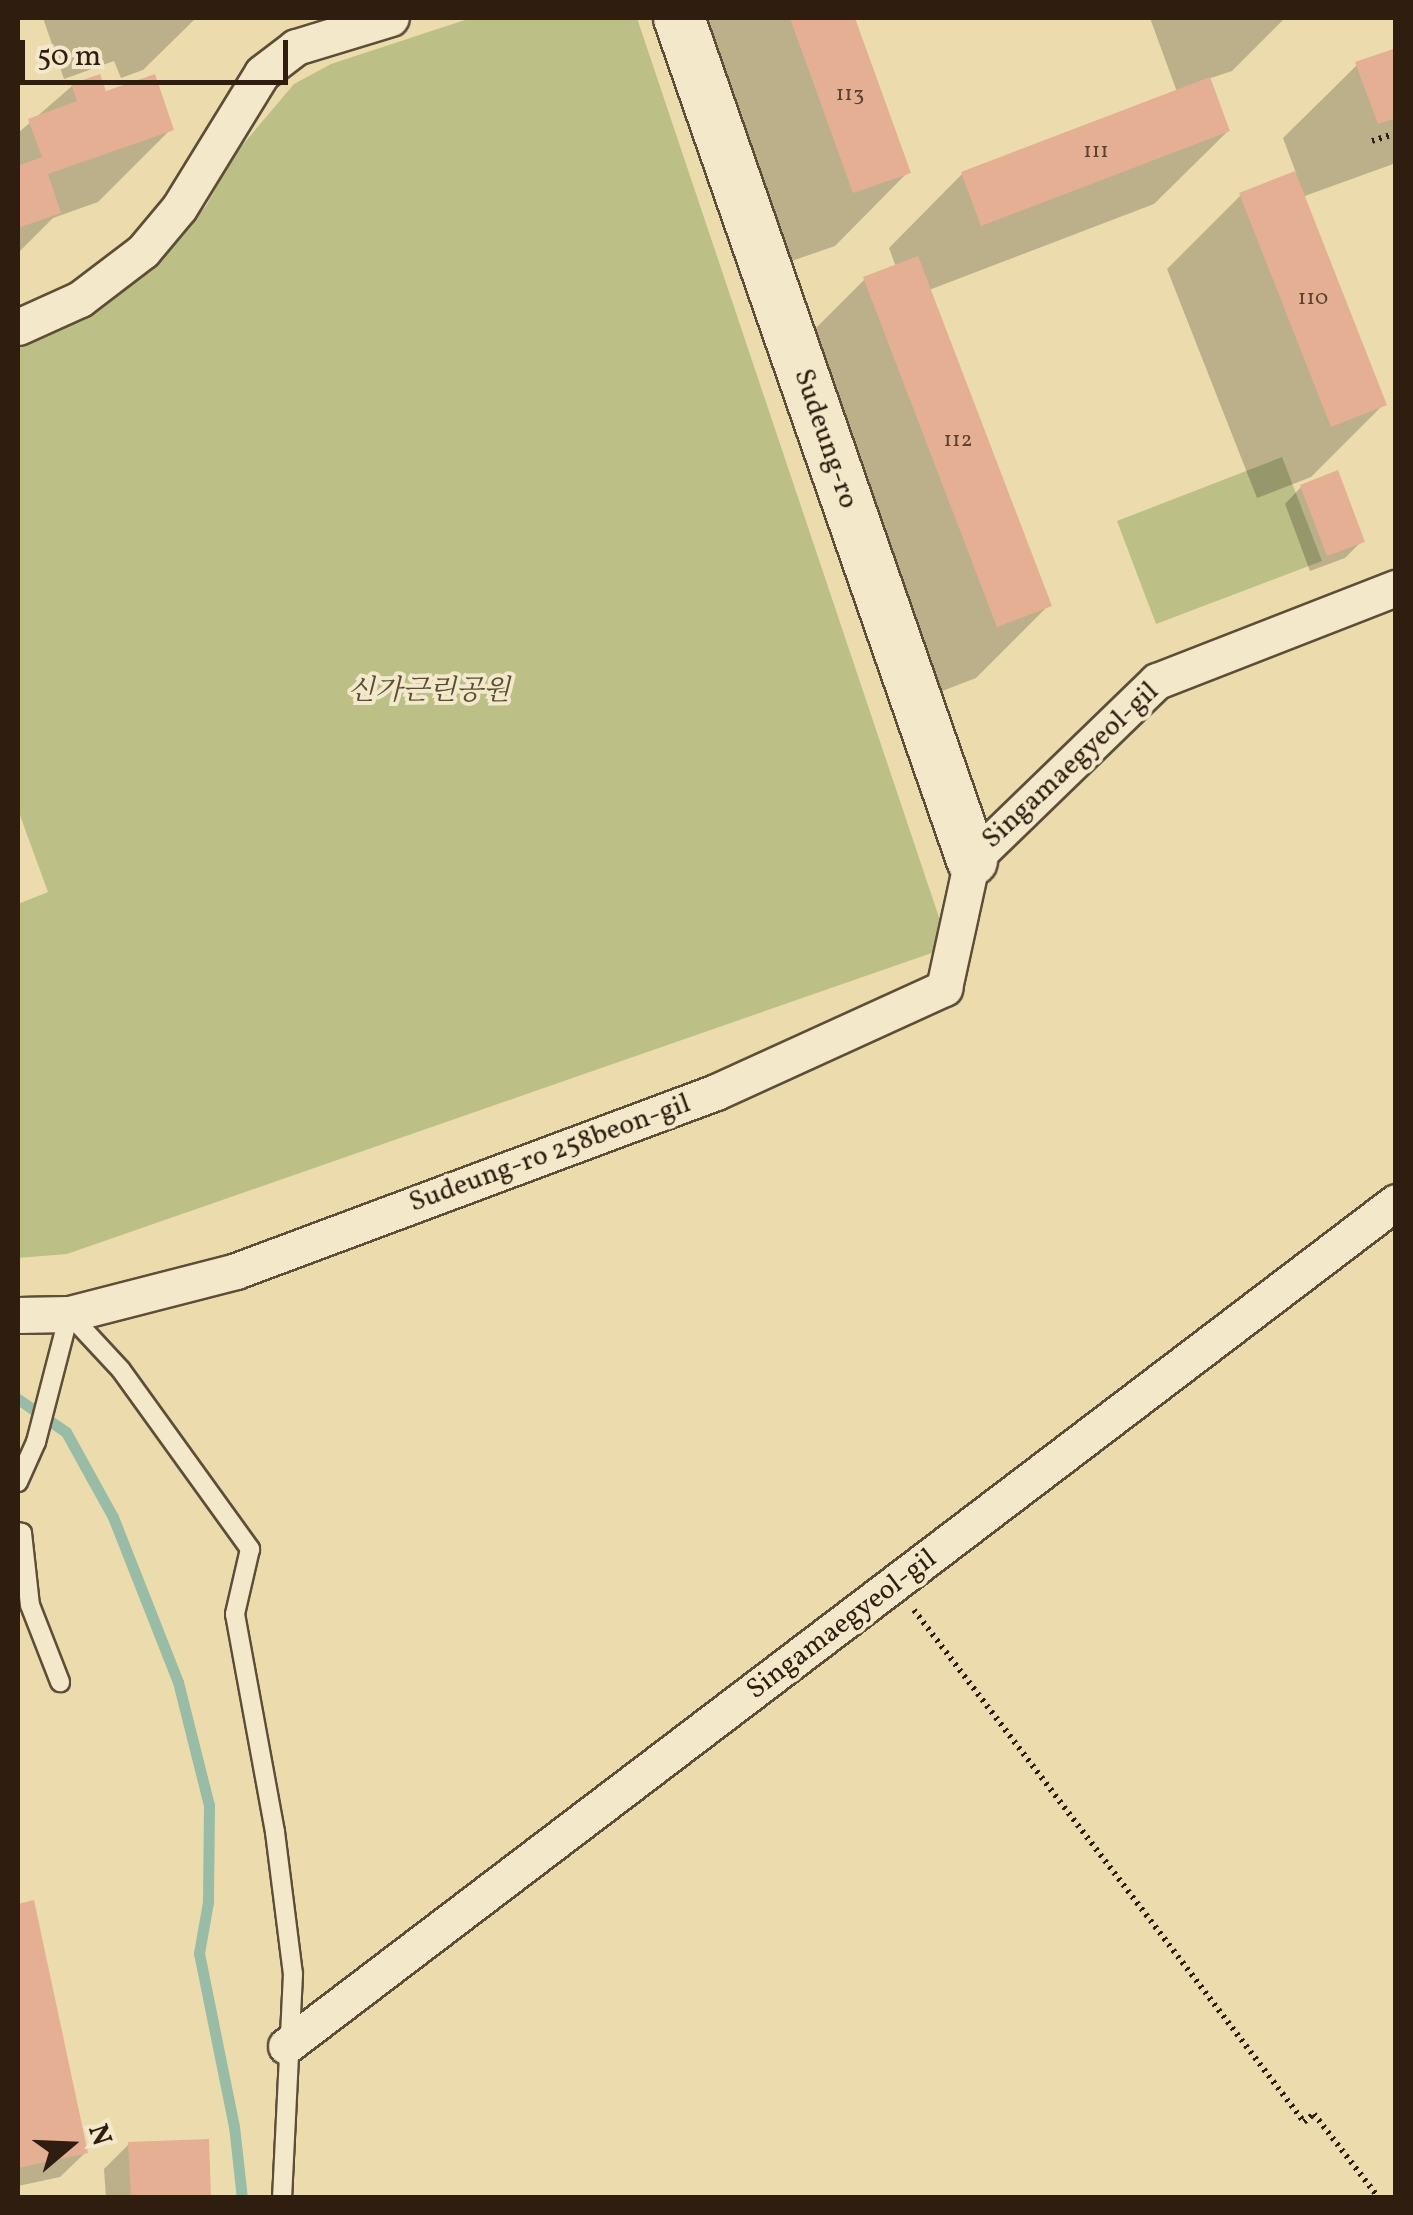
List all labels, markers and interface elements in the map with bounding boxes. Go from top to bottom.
scale bar [25,20,292,82]
text: 50 m [37,36,101,78]
house number: 113 [836,82,864,108]
house number: 111 [1083,139,1109,165]
house number: 110 [1298,286,1328,312]
street label: Sudeung-ro [785,365,865,513]
house number: 112 [944,428,972,454]
park label: 신가근린공원 [348,675,510,709]
street label: Singamaegyeol-gil [976,676,1166,856]
street label: Sudeung-ro 258beon-gil [405,1087,695,1221]
street label: Singamaegyeol-gil [740,1543,944,1707]
north arrow [20,2095,120,2195]
text: N [77,2119,121,2151]

